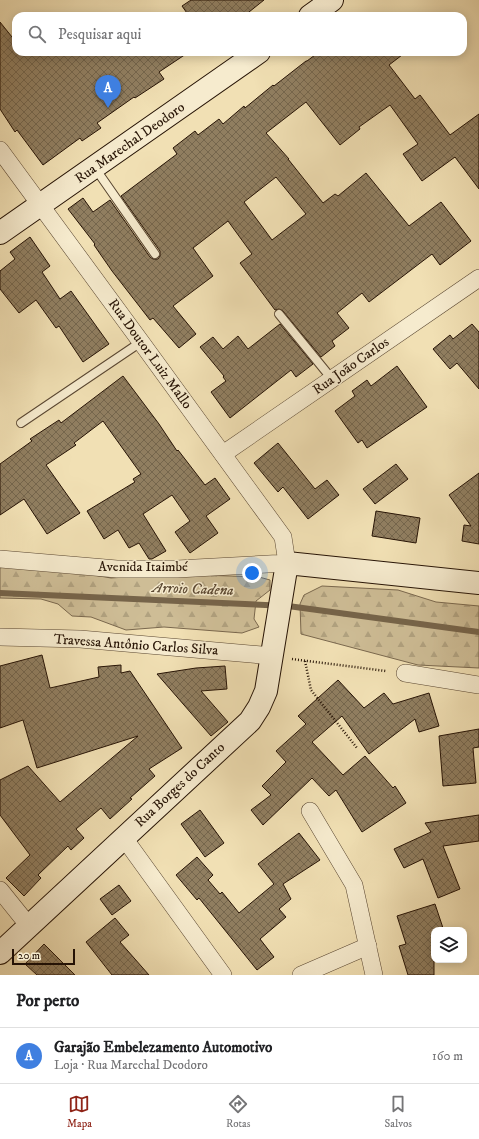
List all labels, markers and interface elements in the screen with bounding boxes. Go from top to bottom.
search box [12,12,467,56]
icon: search [26,23,48,45]
text: Pesquisar aqui [58,25,141,44]
pin: A [95,75,121,108]
street label: Rua Marechal Deodoro [72,98,189,188]
street label: Rua Doutor Luiz Mallo [104,295,196,413]
street label: Rua João Carlos [309,333,393,399]
street label: Avenida Itaimbé [98,558,188,576]
your location [242,563,262,583]
water label: Arroio Cadena [150,578,234,600]
street label: Travessa Antônio Carlos Silva [53,630,219,660]
street label: Rua Borges do Canto [131,738,229,831]
map controls [431,927,467,963]
button: layers [431,927,467,963]
scale bar [12,947,75,966]
text: 20 m [18,949,40,963]
text: Por perto [16,990,79,1012]
text: Garajão Embelezamento Automotivo [54,1038,272,1057]
text: A [25,1048,33,1064]
text: 160 m [432,1048,463,1064]
text: Loja · Rua Marechal Deodoro [54,1057,208,1073]
tab: Mapa [67,1093,92,1131]
tab: Rotas [226,1093,250,1131]
tab: Salvos [385,1093,412,1131]

